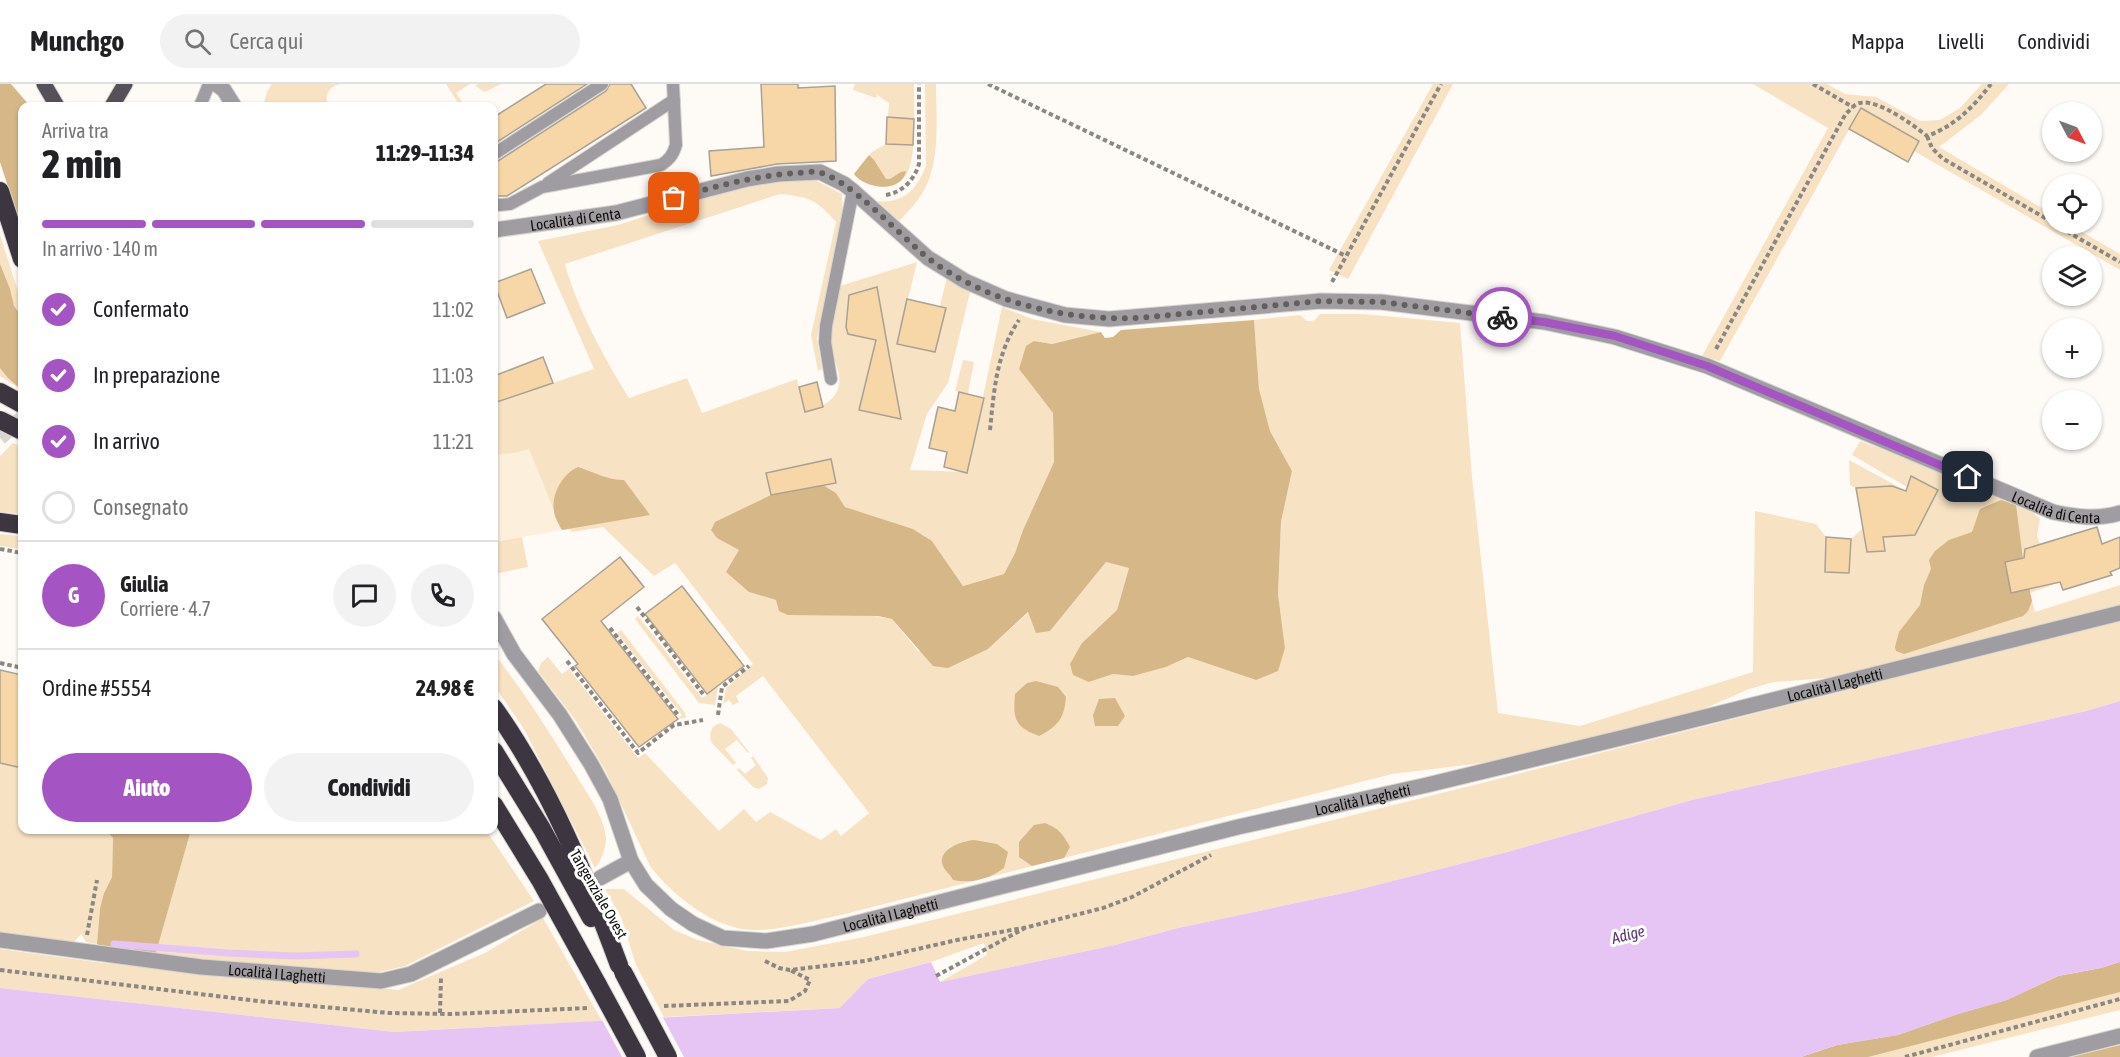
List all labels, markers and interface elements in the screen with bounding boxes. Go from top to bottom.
search box [160,14,580,68]
text: Munchgo [30,25,124,57]
icon: search [181,25,214,58]
text: Cerca qui [229,28,303,54]
text: Mappa [1851,29,1905,53]
text: Livelli [1938,29,1984,53]
text: Condividi [2017,29,2090,53]
north arrow [2042,102,2102,162]
map controls [2042,102,2102,450]
text: Arriva tra [42,119,109,142]
text: 11:29–11:34 [376,140,474,166]
text: 2 min [42,142,122,186]
pin [648,172,699,223]
button: locate [2042,174,2102,234]
icon: bag [657,181,690,214]
street label: Località di Centa [529,204,622,233]
text: In arrivo · 140 m [42,237,158,260]
button: layers [2042,246,2102,306]
courier [1472,287,1532,347]
icon: check [42,293,75,326]
text: Confermato [93,296,189,322]
text: 11:02 [432,298,474,321]
icon: bike [1486,301,1519,334]
button: + [2042,318,2102,378]
icon: check [42,359,75,392]
text: In preparazione [93,362,220,388]
text: 11:03 [432,364,474,387]
button: − [2042,390,2102,450]
icon: check [42,425,75,458]
text: In arrivo [93,428,160,454]
text: 11:21 [433,430,474,453]
pin [1942,451,1993,502]
icon: home [1951,460,1984,493]
street label: Località di Centa [2010,487,2101,526]
text: Consegnato [93,494,188,520]
button: chat [333,564,396,627]
button: phone [411,564,474,627]
text: Giulia [120,571,168,597]
text: G [68,582,79,608]
text: Corriere · 4.7 [120,597,211,620]
street label: Località I Laghetti [1785,664,1884,705]
text: Ordine #5554 [42,675,152,701]
text: 24.98 € [416,675,474,701]
button: Aiuto [42,753,252,822]
button: Condividi [264,753,474,822]
street label: Località I Laghetti [1313,780,1412,818]
street label: Tangenziale Ovest [567,847,631,941]
street label: Località I Laghetti [841,894,940,935]
water label: Adige [1609,921,1647,948]
street label: Località I Laghetti [228,961,326,985]

